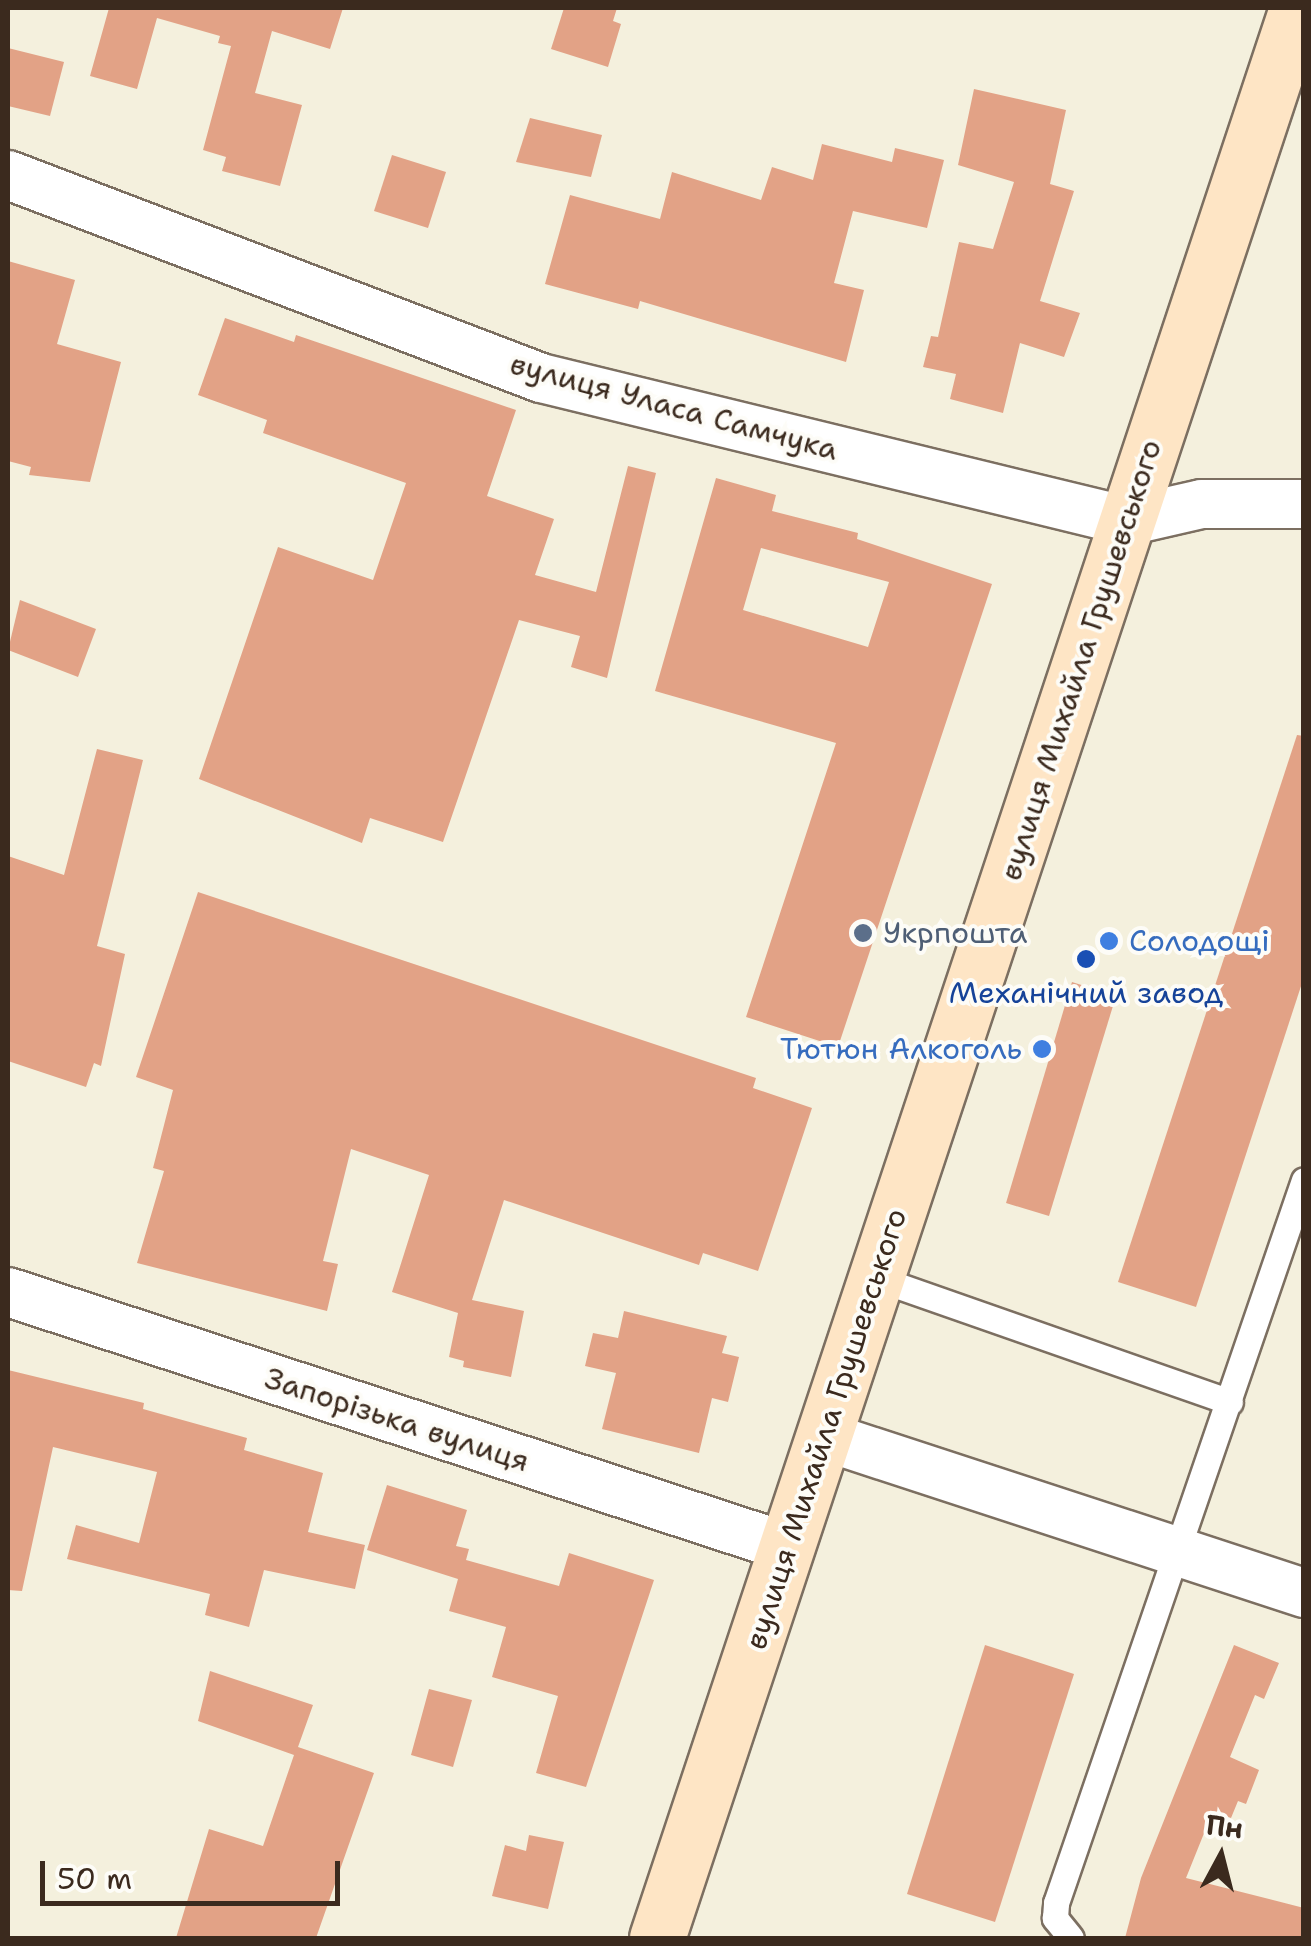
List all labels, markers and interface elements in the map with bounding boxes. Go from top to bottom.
street label: вулиця Уласа Самчука [506,346,842,468]
street label: вулиця Михайла Грушевського [993,435,1169,885]
place label: Укрпошта [883,915,1027,951]
marker: Укрпошта [852,922,874,944]
place label: Солодощі [1129,923,1270,959]
marker: Солодощі [1098,930,1120,952]
marker: Механічний завод [1075,948,1097,970]
place label: Механічний завод [949,975,1223,1011]
place label: Тютюн Алкоголь [780,1031,1022,1067]
marker: Тютюн Алкоголь [1031,1038,1053,1060]
street label: вулиця Михайла Грушевського [738,1204,914,1654]
street label: Запорізька вулиця [260,1360,534,1480]
text: Пн [1204,1805,1245,1847]
north arrow [1171,1806,1271,1906]
scale bar [45,1841,345,1903]
text: 50 m [57,1858,132,1899]

